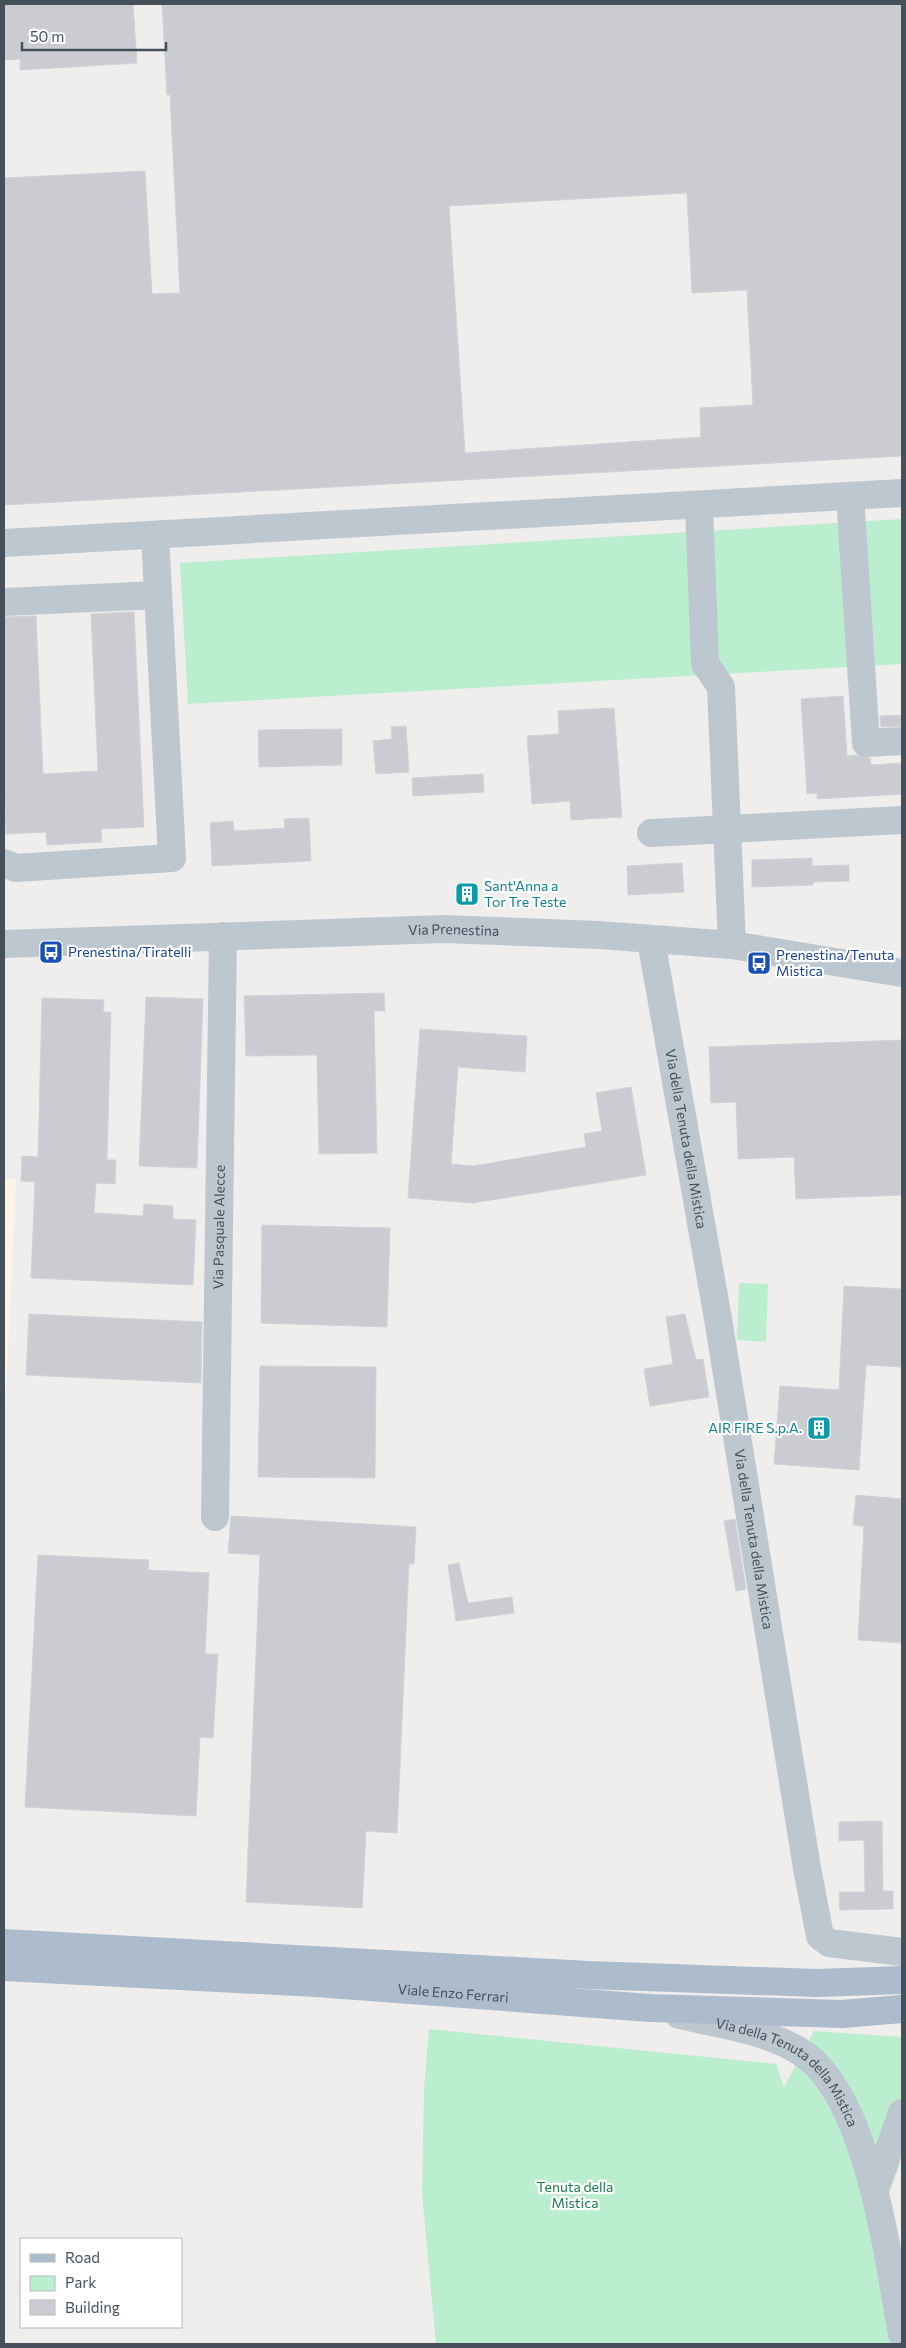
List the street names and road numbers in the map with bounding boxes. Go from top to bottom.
street label: Via Prenestina [408,920,500,939]
street label: Via della Tenuta della Mistica [662,1048,711,1230]
street label: Via Pasquale Alecce [209,1165,228,1289]
street label: Via della Tenuta della Mistica [731,1448,777,1631]
street label: Viale Enzo Ferrari [397,1980,509,2005]
street label: Via della Tenuta della Mistica [714,2014,862,2129]

